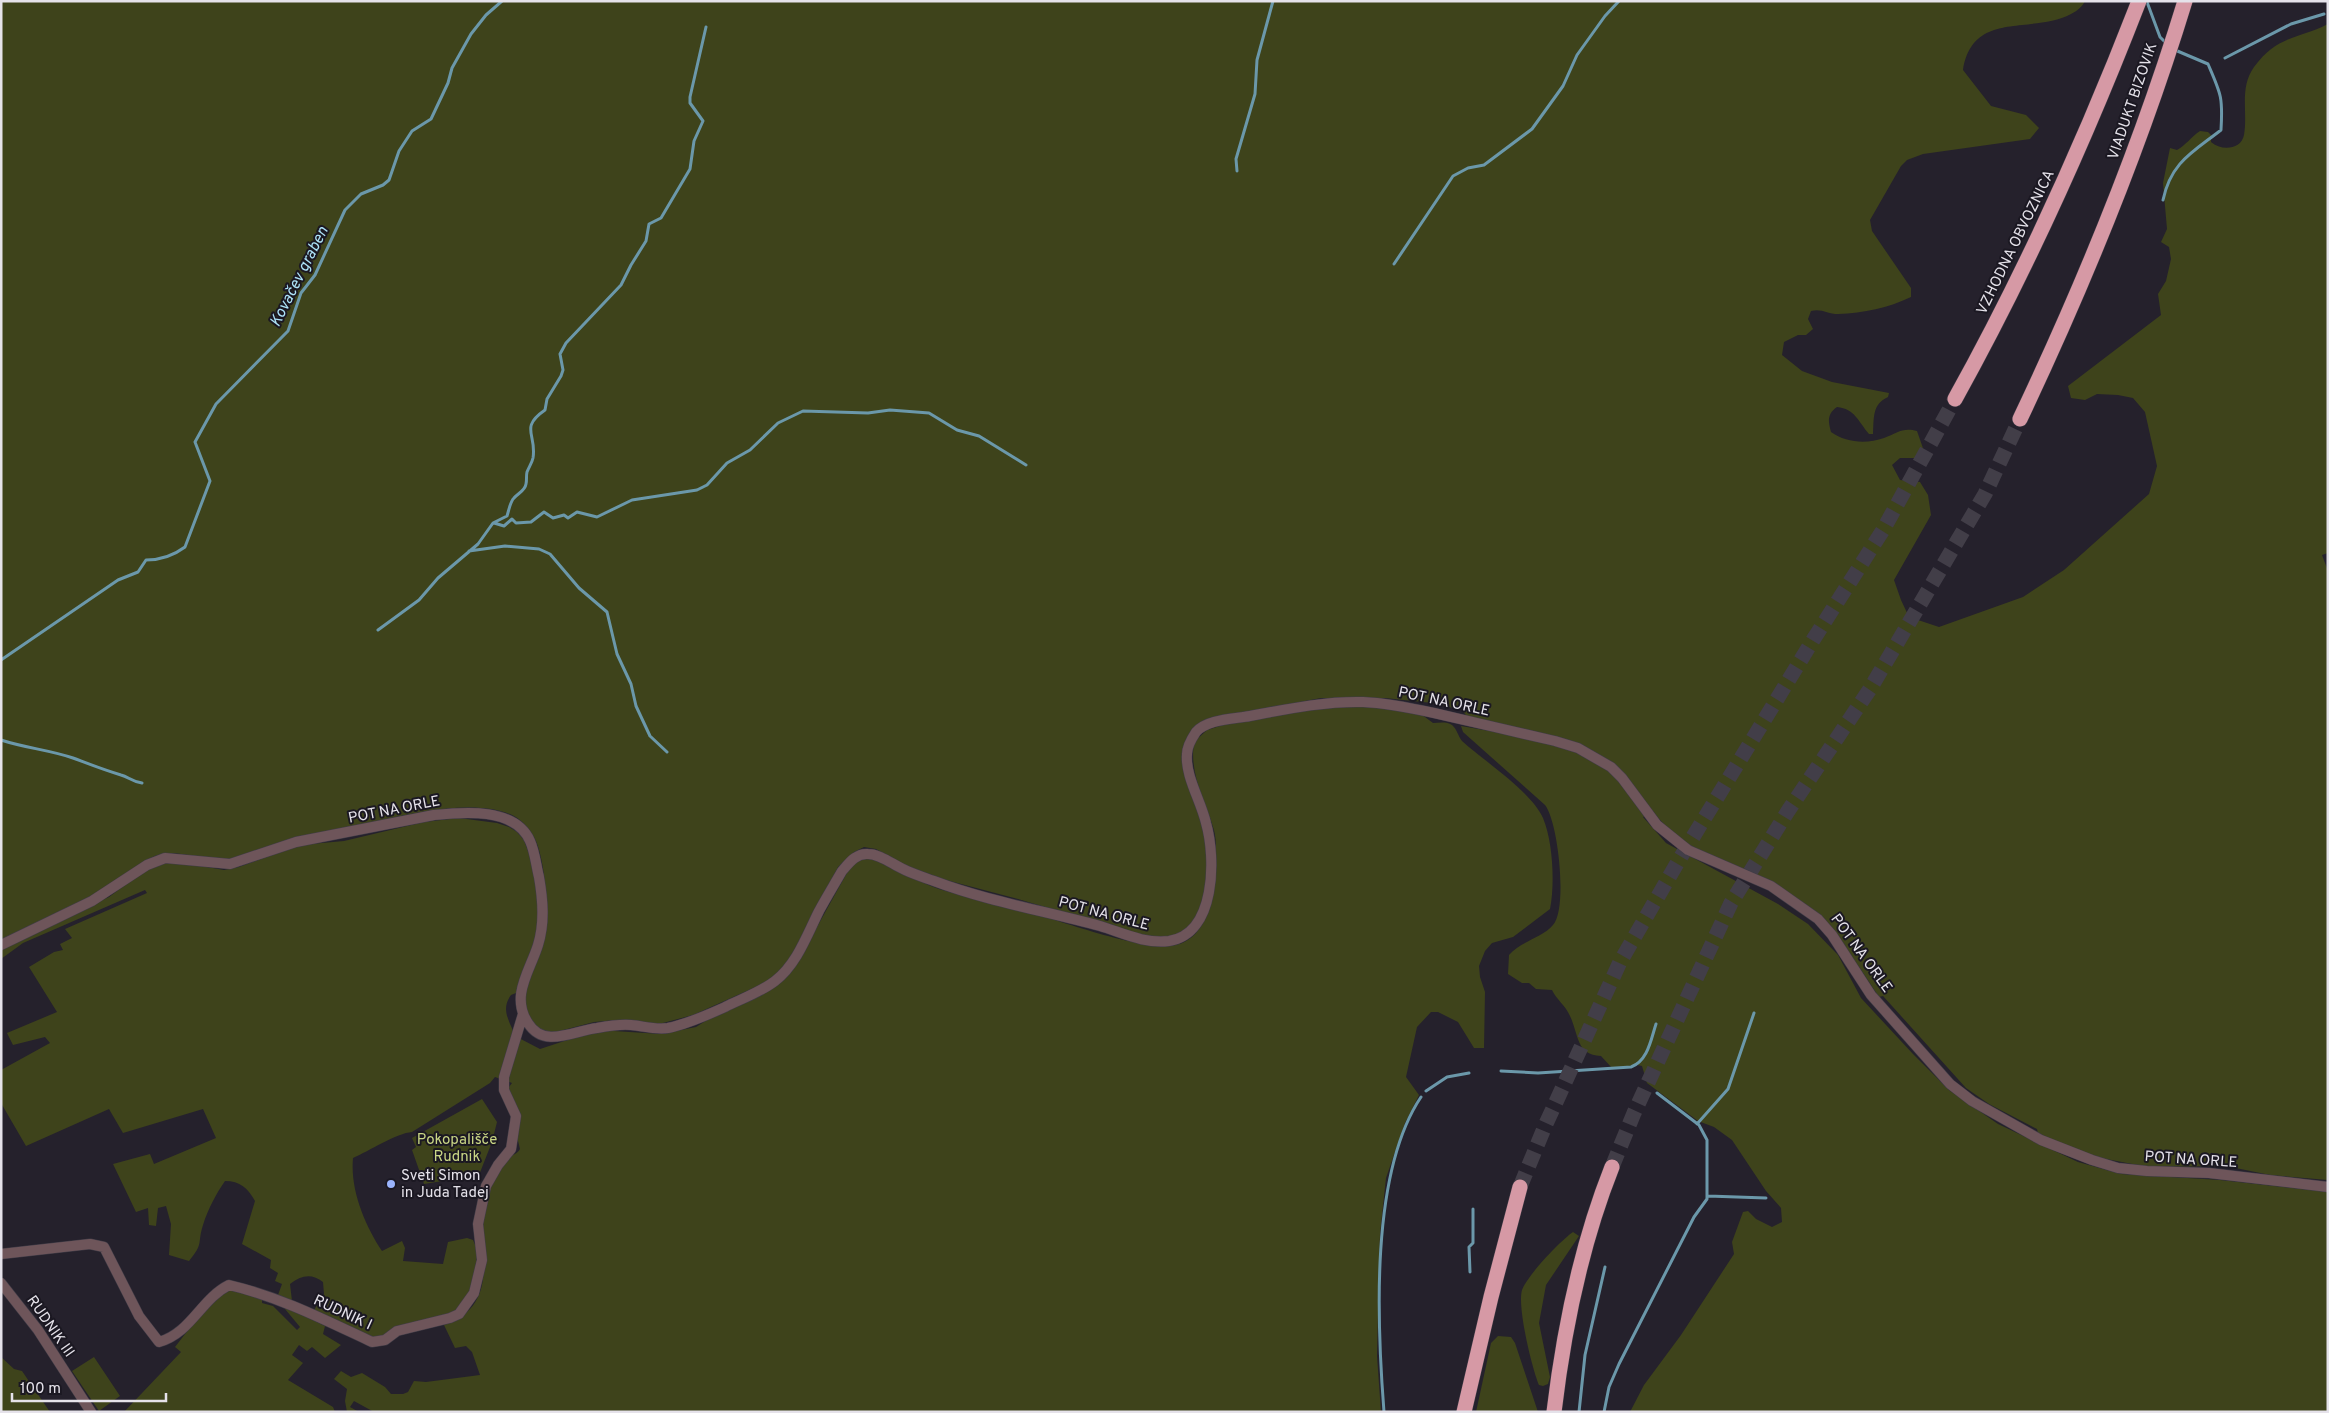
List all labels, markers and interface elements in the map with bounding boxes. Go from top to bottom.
street label: VIADUKT BIZOVIK [2104,40,2162,163]
street label: VZHODNA OBVOZNICA [1973,167,2060,318]
water label: Kovačev graben [266,223,334,330]
street label: POT NA ORLE [1396,684,1491,721]
street label: POT NA ORLE [347,792,442,829]
street label: POT NA ORLE [1056,893,1151,936]
street label: POT NA ORLE [1826,911,1896,997]
park label: Pokopališče Rudnik [417,1131,497,1167]
street label: POT NA ORLE [2144,1148,2238,1173]
place label: Sveti Simon in Juda Tadej [401,1167,489,1203]
marker: Sveti Simon in Juda Tadej [385,1178,397,1190]
street label: RUDNIK I [310,1291,375,1335]
street label: RUDNIK III [22,1292,78,1361]
scale bar [12,1370,166,1402]
text: 100 m [20,1380,61,1399]

